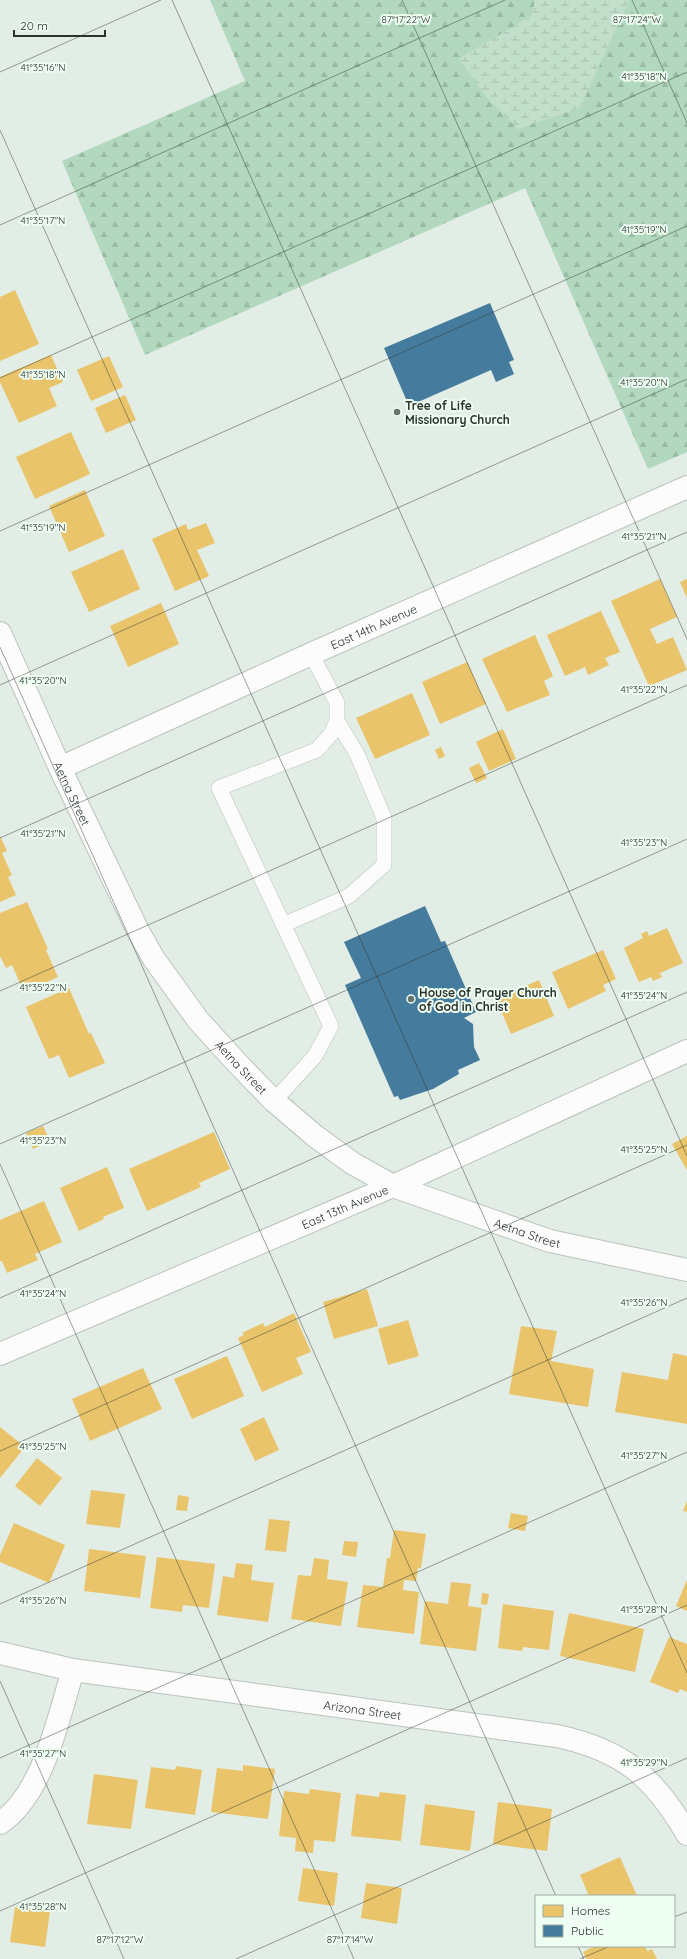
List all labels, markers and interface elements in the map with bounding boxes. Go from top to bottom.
scale bar [14,12,105,38]
text: 87°17'22"W [382,13,431,26]
text: 87°17'24"W [613,13,662,26]
text: 20 m [20,18,48,33]
text: 41°35'16"N [20,61,66,74]
text: 41°35'18"N [621,70,667,83]
text: 41°35'17"N [21,214,65,227]
text: 41°35'19"N [621,223,667,236]
text: 41°35'18"N [20,368,66,381]
text: 41°35'20"N [620,376,668,389]
place label: Tree of Life Missionary Church [405,398,510,427]
marker: Tree of Life Missionary Church [392,407,402,417]
text: 41°35'19"N [20,521,66,534]
text: 41°35'21"N [621,530,667,543]
street label: East 14th Avenue [328,600,419,652]
text: 41°35'20"N [19,674,67,687]
text: 41°35'22"N [620,683,668,696]
street label: Aetna Street [51,759,94,828]
text: 41°35'21"N [20,827,66,840]
text: 41°35'23"N [621,836,667,849]
text: 41°35'22"N [19,981,67,994]
place label: House of Prayer Church of God in Christ [419,985,557,1014]
text: 41°35'24"N [621,989,667,1002]
marker: House of Prayer Church of God in Christ [406,994,416,1004]
street label: Aetna Street [212,1037,271,1097]
text: 41°35'23"N [20,1134,66,1147]
text: 41°35'25"N [621,1143,667,1156]
street label: East 13th Avenue [299,1181,391,1232]
street label: Aetna Street [492,1215,562,1250]
text: 41°35'24"N [20,1287,66,1300]
text: 41°35'26"N [621,1296,667,1309]
text: 41°35'25"N [20,1440,66,1453]
text: 41°35'27"N [621,1449,667,1462]
text: 41°35'26"N [20,1594,66,1607]
text: 41°35'28"N [621,1603,667,1616]
street label: Arizona Street [323,1697,402,1722]
text: 41°35'27"N [20,1747,66,1760]
text: 41°35'29"N [620,1756,668,1769]
legend [535,1895,675,1947]
text: 41°35'28"N [20,1900,66,1913]
text: Homes [571,1903,611,1918]
text: Public [571,1923,604,1938]
text: 87°17'12"W [96,1933,144,1946]
text: 87°17'14"W [327,1933,374,1946]

